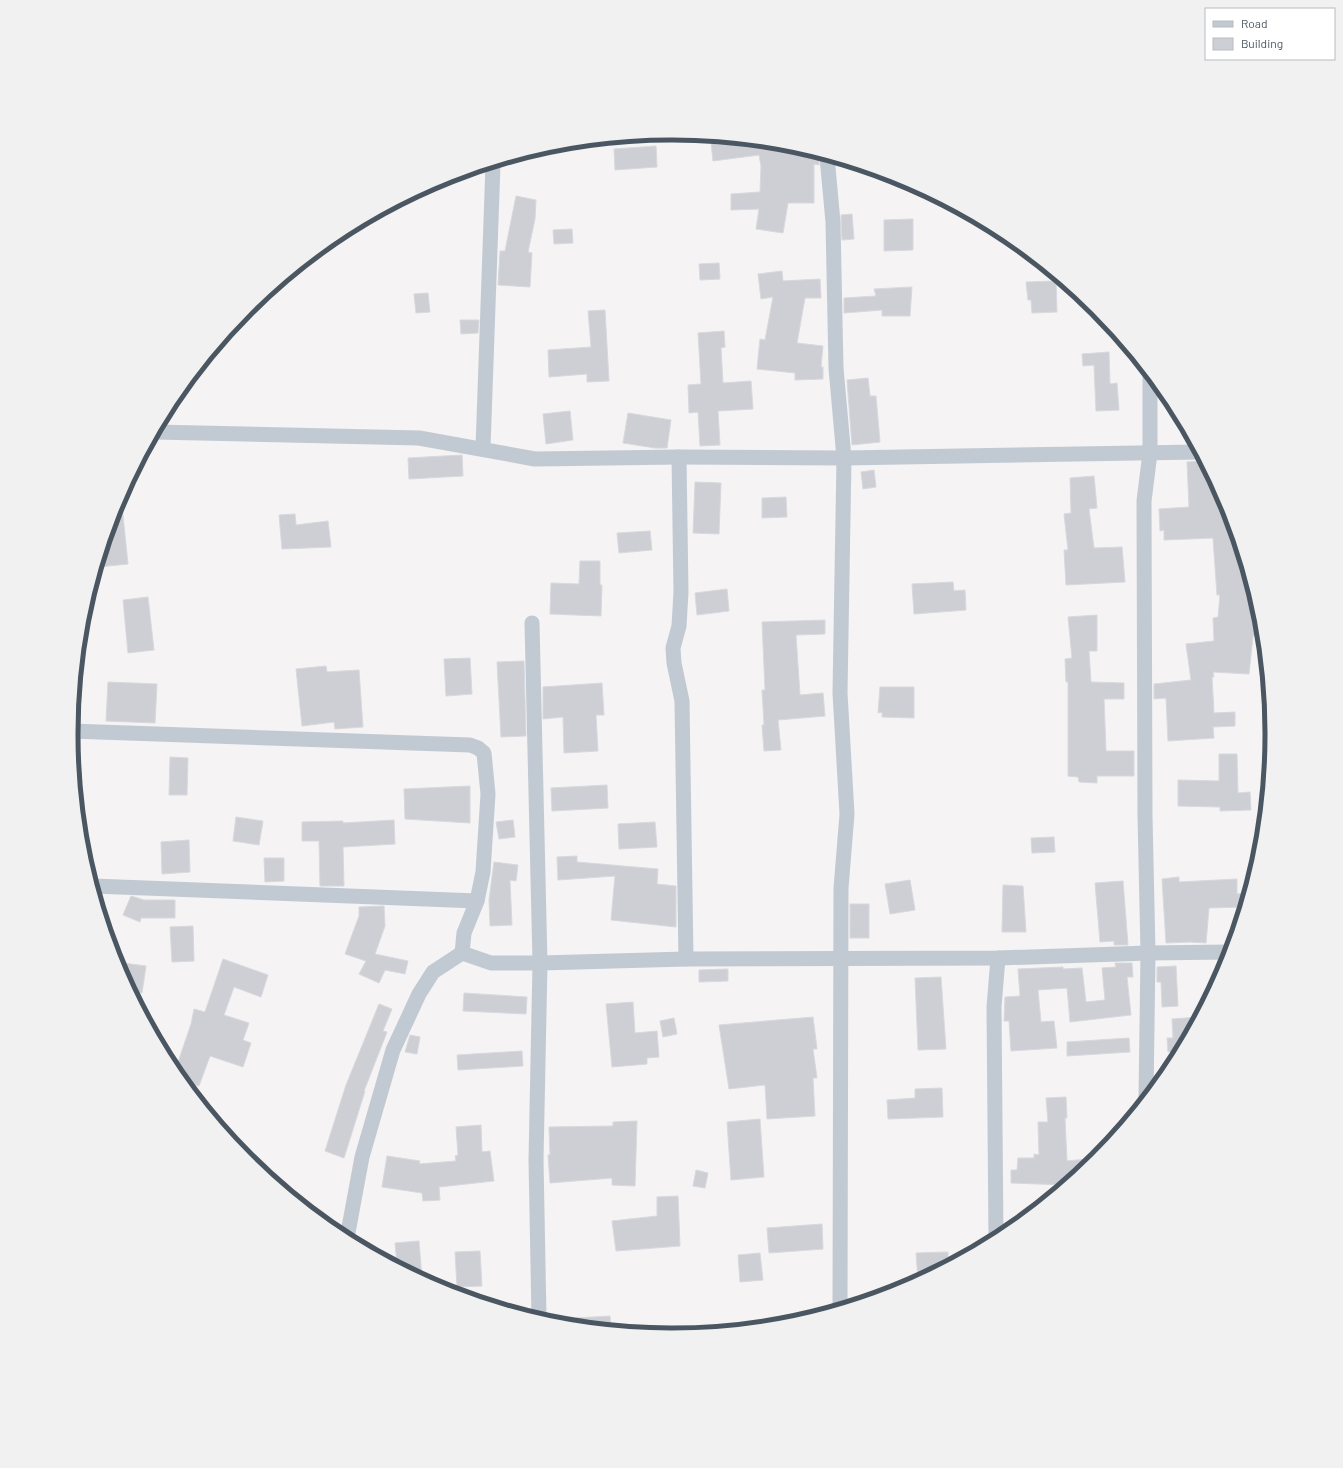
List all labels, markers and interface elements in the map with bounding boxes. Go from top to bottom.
legend [1205,8,1335,60]
text: Road [1241,16,1268,30]
text: Building [1241,36,1283,50]

